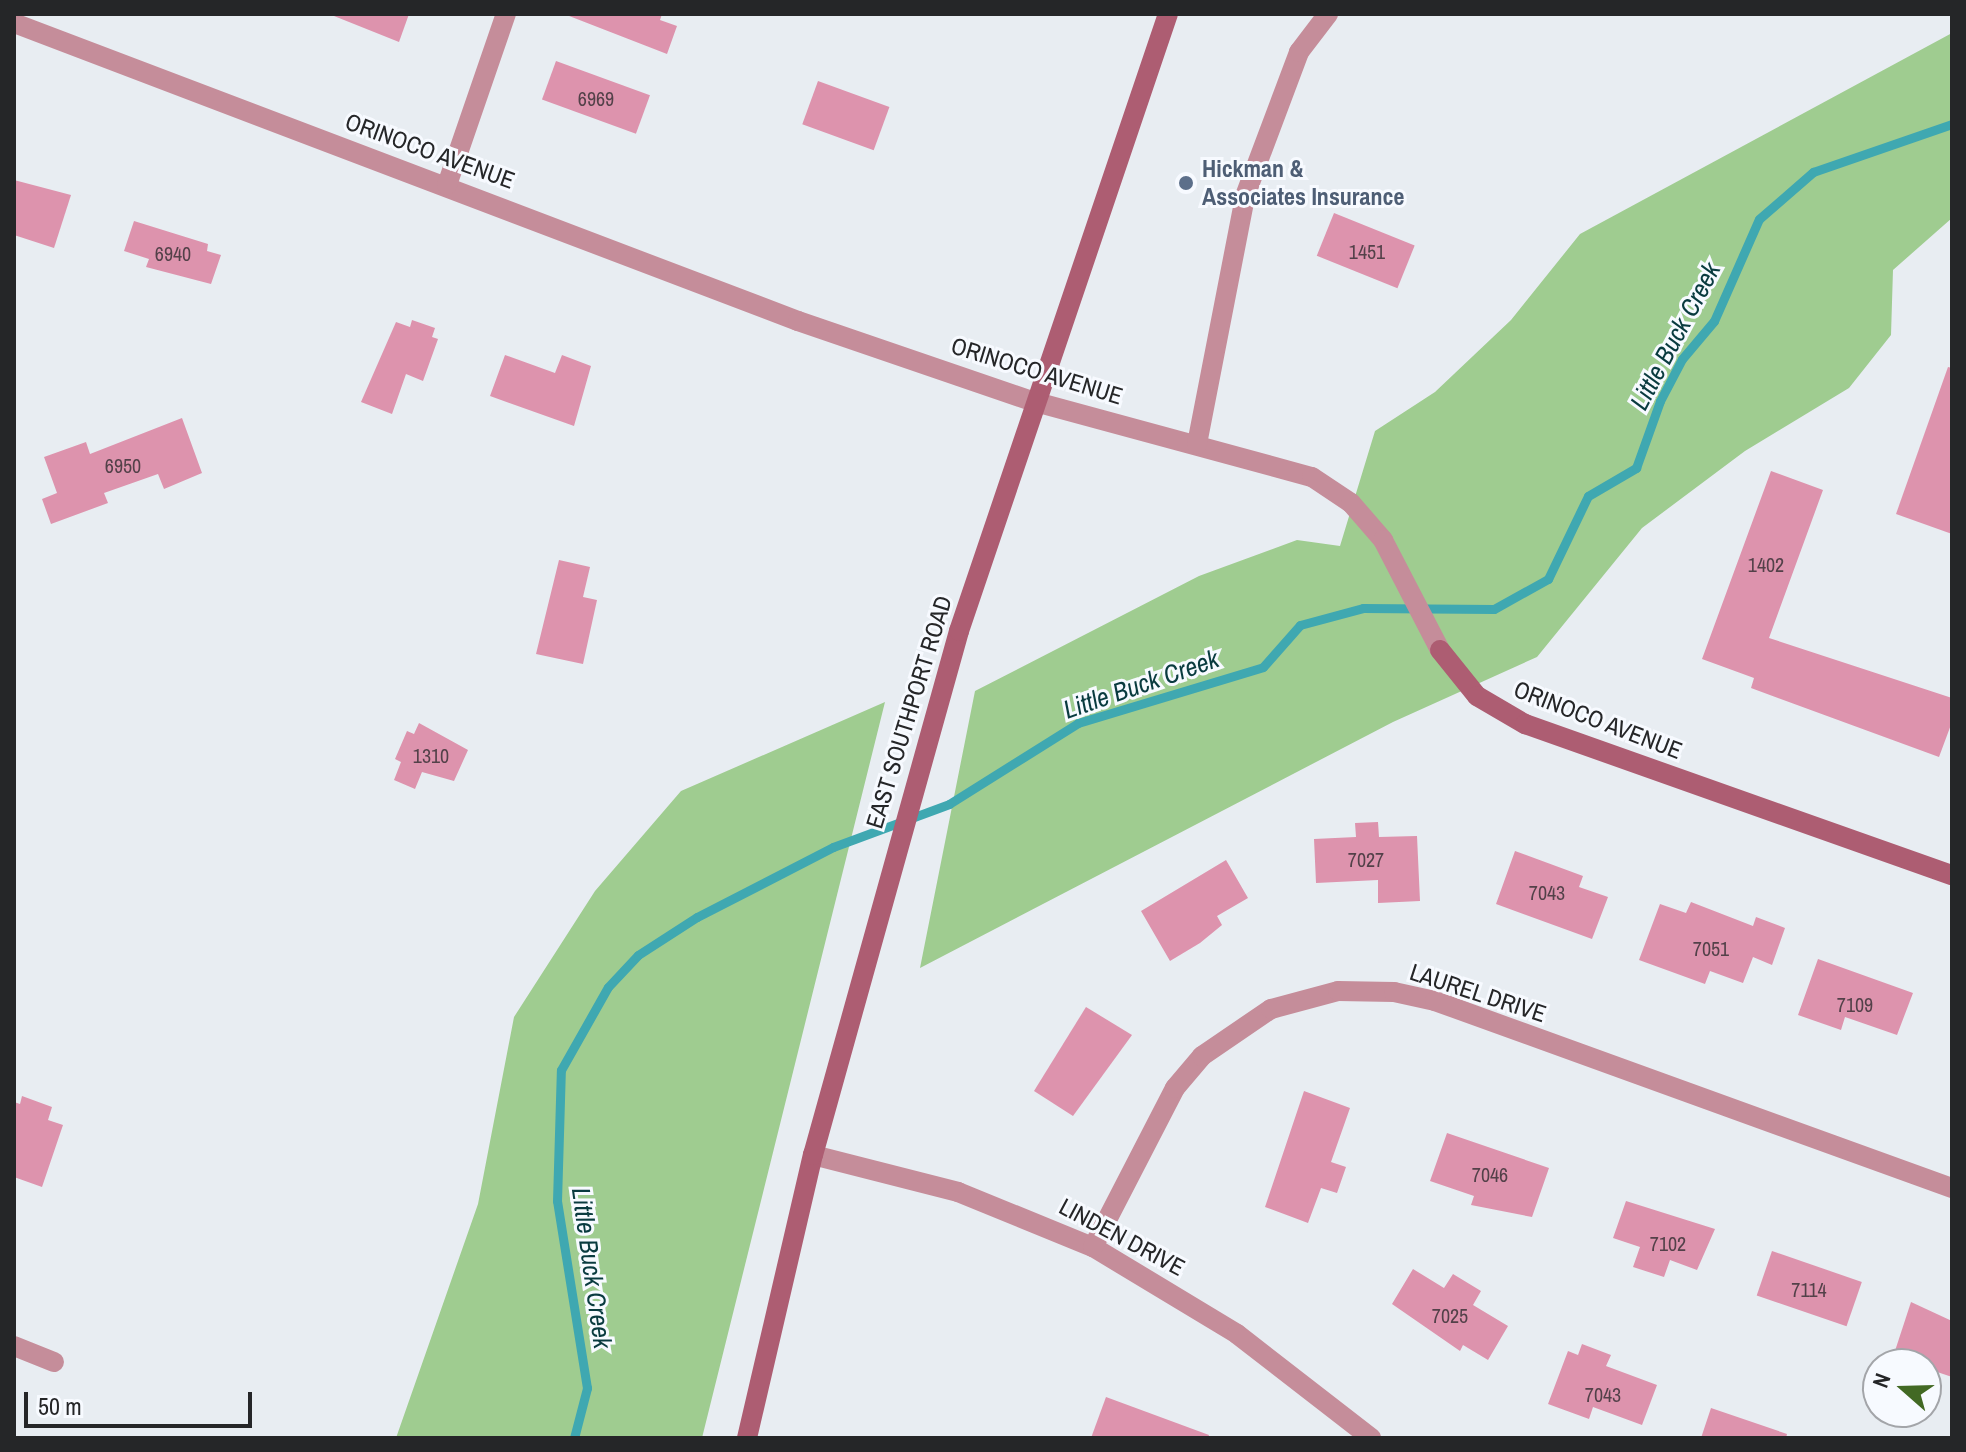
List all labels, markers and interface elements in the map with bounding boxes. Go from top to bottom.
house number: 6969 [578,86,614,110]
street label: ORINOCO AVENUE [341,107,519,195]
place label: Hickman & Associates Insurance [1202,155,1404,211]
marker: Hickman & Associates Insurance [1177,174,1195,192]
house number: 1451 [1349,239,1385,263]
house number: 6940 [155,241,191,265]
water label: Little Buck Creek [1623,257,1727,415]
street label: ORINOCO AVENUE [947,331,1127,411]
house number: 6950 [105,453,141,477]
house number: 1402 [1748,552,1784,576]
street label: EAST SOUTHPORT ROAD [860,592,958,832]
water label: Little Buck Creek [1059,643,1223,725]
street label: ORINOCO AVENUE [1509,674,1687,766]
house number: 1310 [413,743,449,767]
house number: 7027 [1348,847,1384,871]
house number: 7043 [1529,880,1565,904]
house number: 7051 [1693,936,1729,960]
street label: LAUREL DRIVE [1406,957,1550,1029]
house number: 7109 [1837,992,1873,1016]
house number: 7046 [1472,1162,1508,1186]
water label: Little Buck Creek [565,1185,619,1351]
street label: LINDEN DRIVE [1054,1192,1190,1282]
house number: 7102 [1650,1231,1686,1255]
house number: 7114 [1791,1277,1827,1301]
house number: 7025 [1432,1303,1468,1327]
north arrow [1862,1348,1942,1428]
text: N [1865,1369,1898,1392]
scale bar [28,1376,256,1426]
house number: 7043 [1585,1382,1621,1406]
text: 50 m [38,1390,82,1422]

